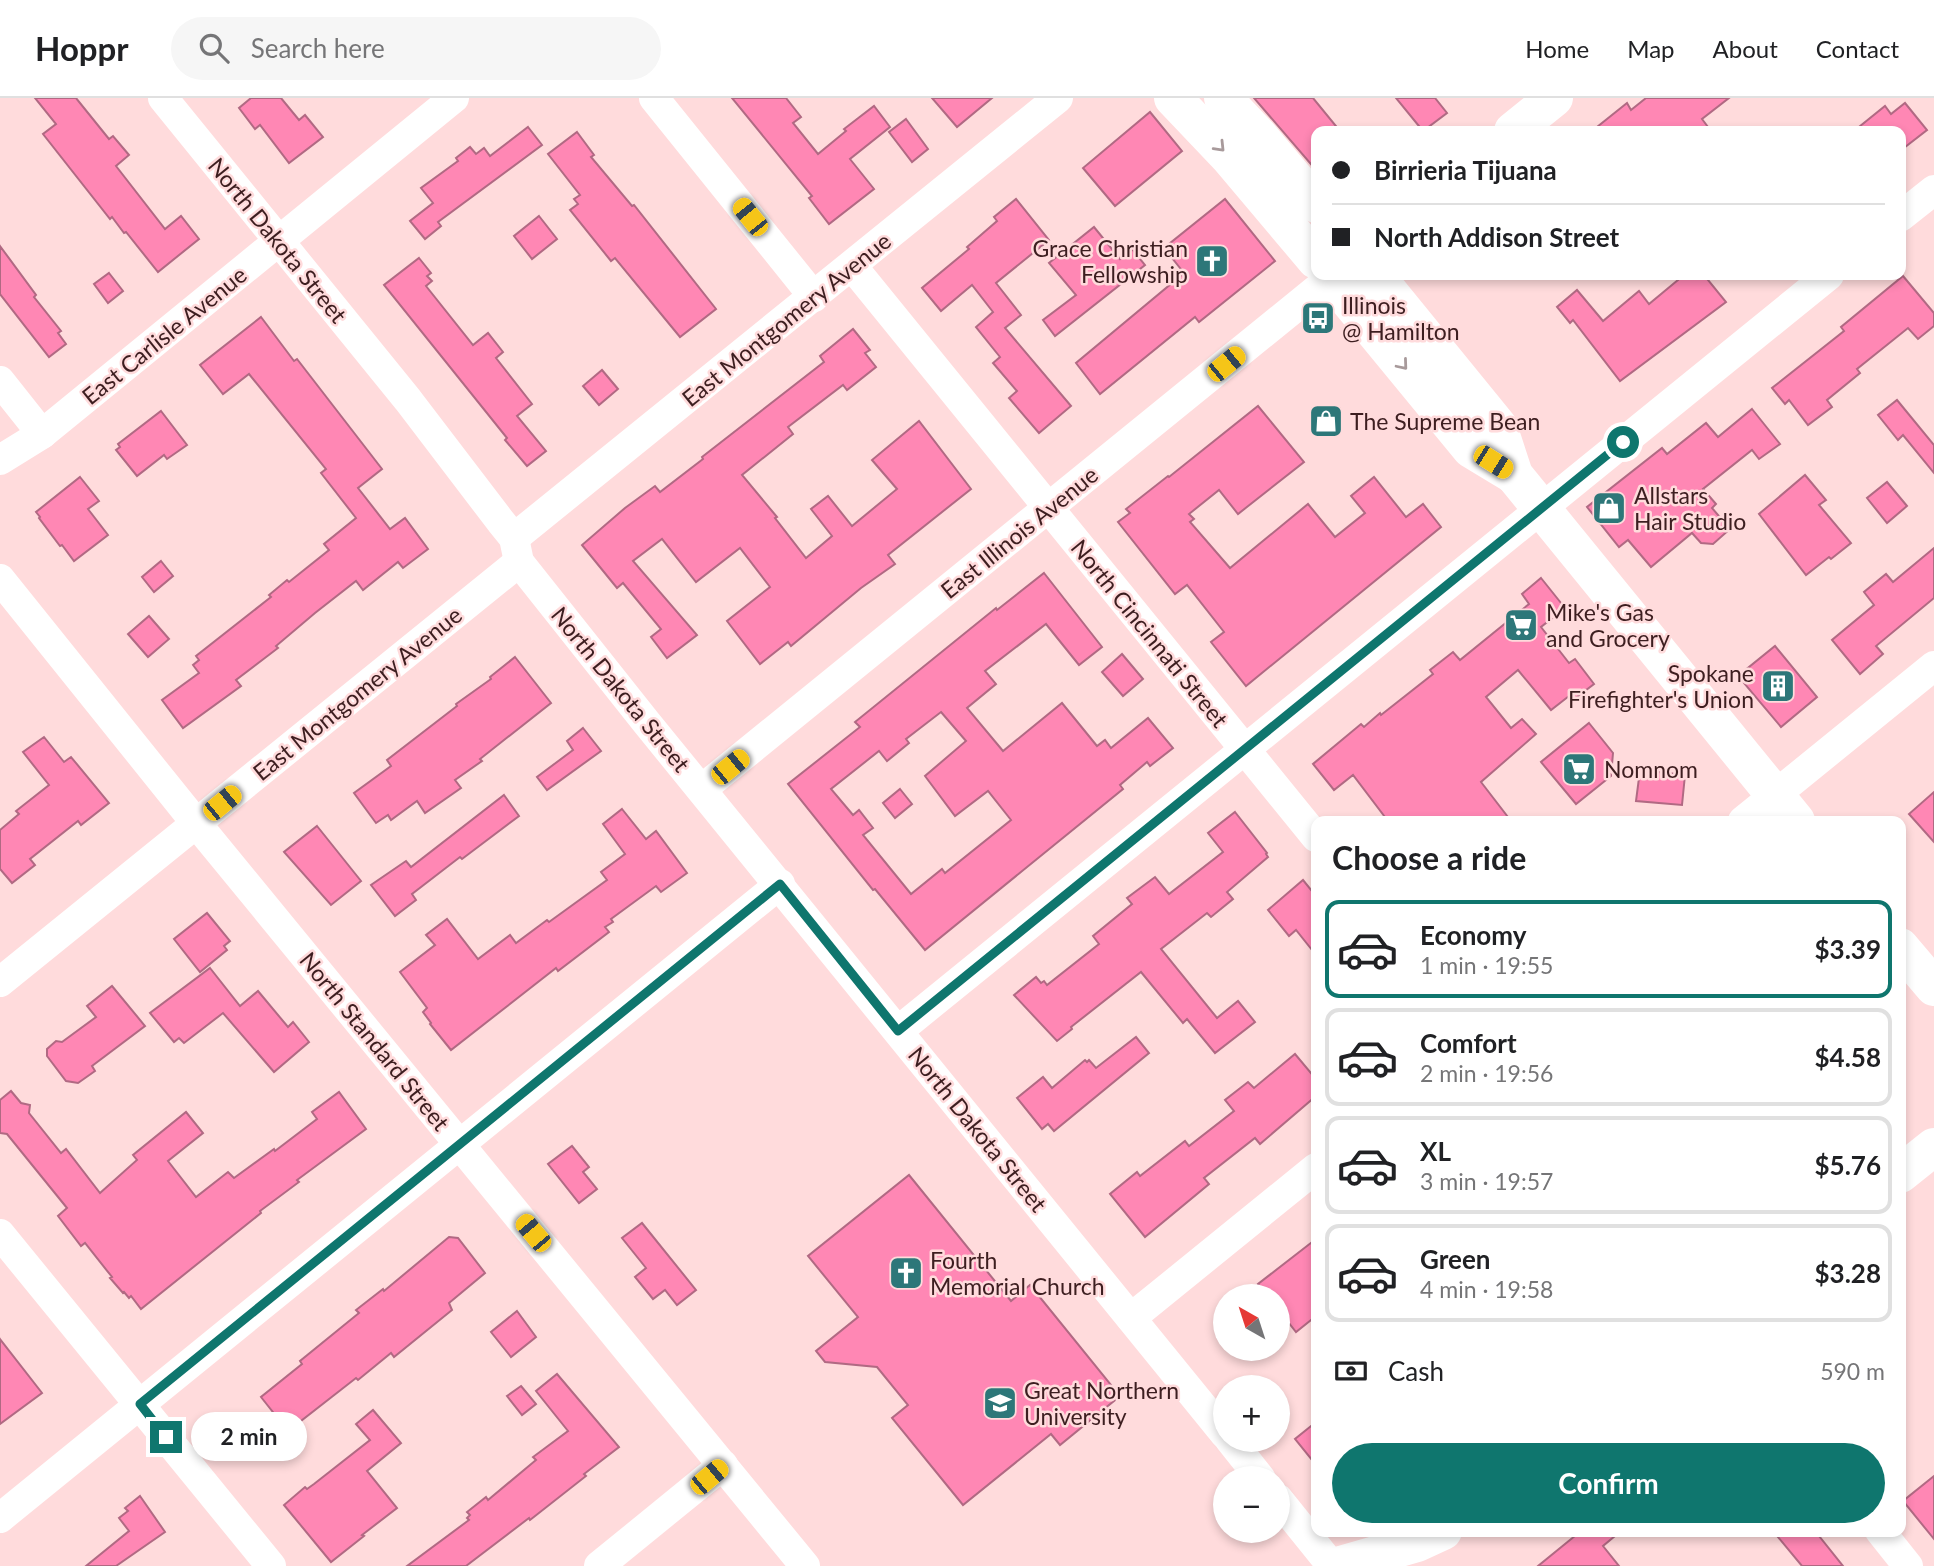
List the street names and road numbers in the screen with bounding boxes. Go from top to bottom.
street label: North Dakota Street [203,152,354,329]
street label: East Montgomery Avenue [676,226,896,412]
street label: East Carlisle Avenue [76,260,252,410]
street label: East Illinois Avenue [935,460,1103,604]
street label: North Cincinnati Street [1066,534,1235,733]
street label: East Montgomery Avenue [247,600,467,786]
street label: North Dakota Street [546,601,697,778]
street label: North Standard Street [294,946,456,1137]
street label: North Dakota Street [903,1041,1054,1218]

